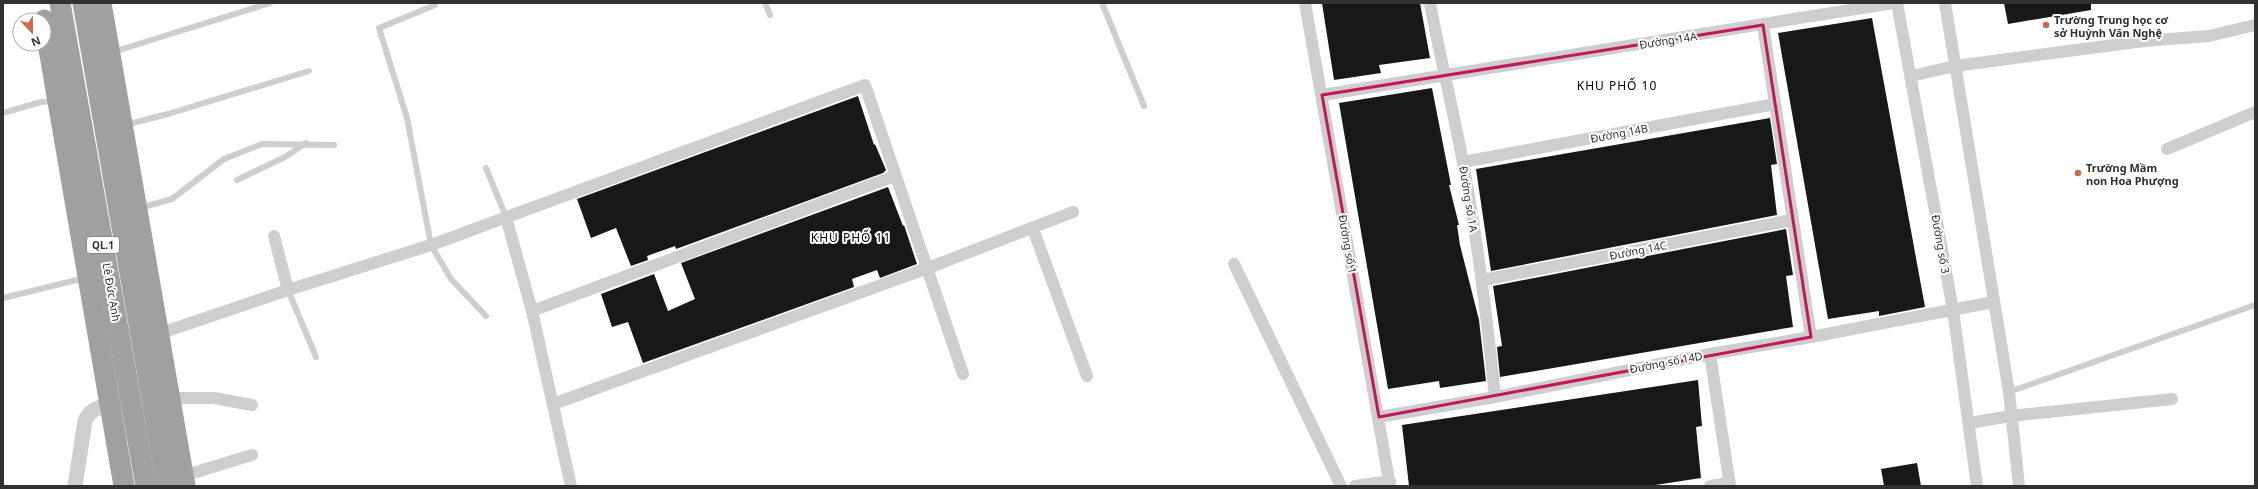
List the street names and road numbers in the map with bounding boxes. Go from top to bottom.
street label: Đường 14A [1638,28,1699,52]
street label: Đường 14B [1589,120,1649,146]
street label: Đường số 1A [1456,165,1482,234]
street label: Đường số 1 [1335,213,1361,275]
street label: Đường số 3 [1928,213,1954,275]
road number: QL.1 [87,237,119,253]
street label: Đường 14C [1608,237,1668,263]
street label: Lê Đức Anh [99,262,125,322]
street label: Đường số 14D [1628,348,1704,376]

